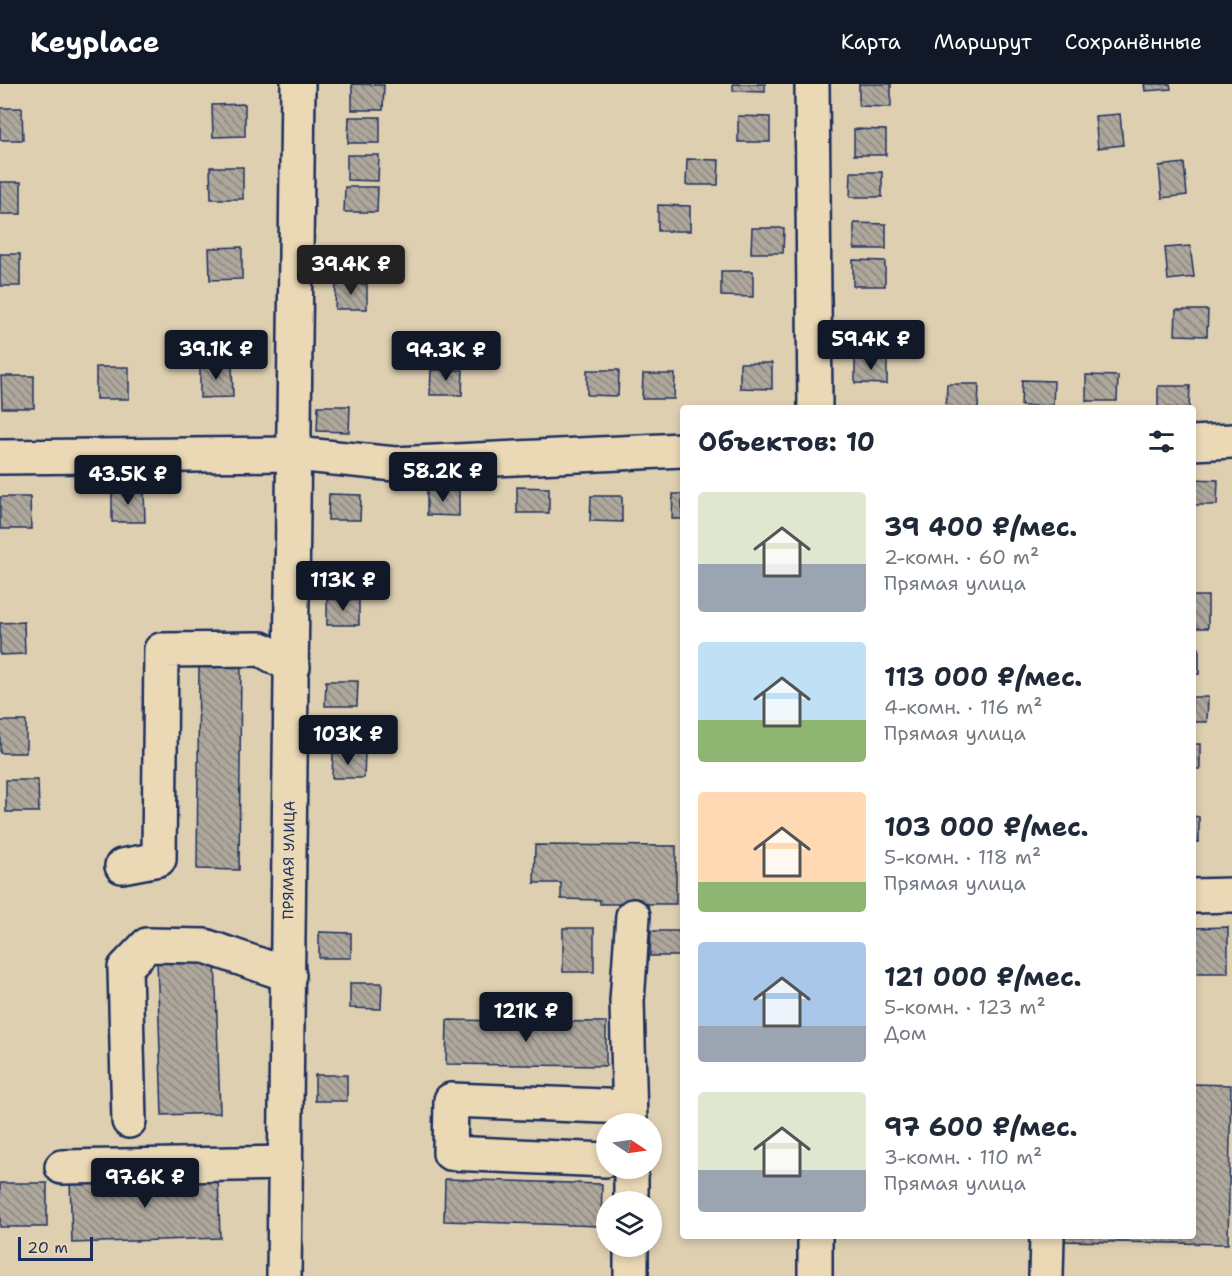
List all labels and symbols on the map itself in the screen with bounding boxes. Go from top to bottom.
pin: 39.4K ₽ [296,245,406,296]
pin: 59.4K ₽ [816,320,926,371]
pin: 39.1K ₽ [161,330,271,381]
pin: 94.3K ₽ [391,331,501,382]
pin: 58.2K ₽ [388,452,498,503]
pin: 43.5K ₽ [73,455,183,506]
pin: 113K ₽ [294,561,392,612]
pin: 103K ₽ [299,715,397,766]
street label: ПРЯМАЯ УЛИЦА [278,800,300,920]
pin: 121K ₽ [477,992,575,1043]
north arrow [596,1113,662,1179]
pin: 97.6K ₽ [90,1158,200,1209]
scale bar [18,1234,93,1262]

